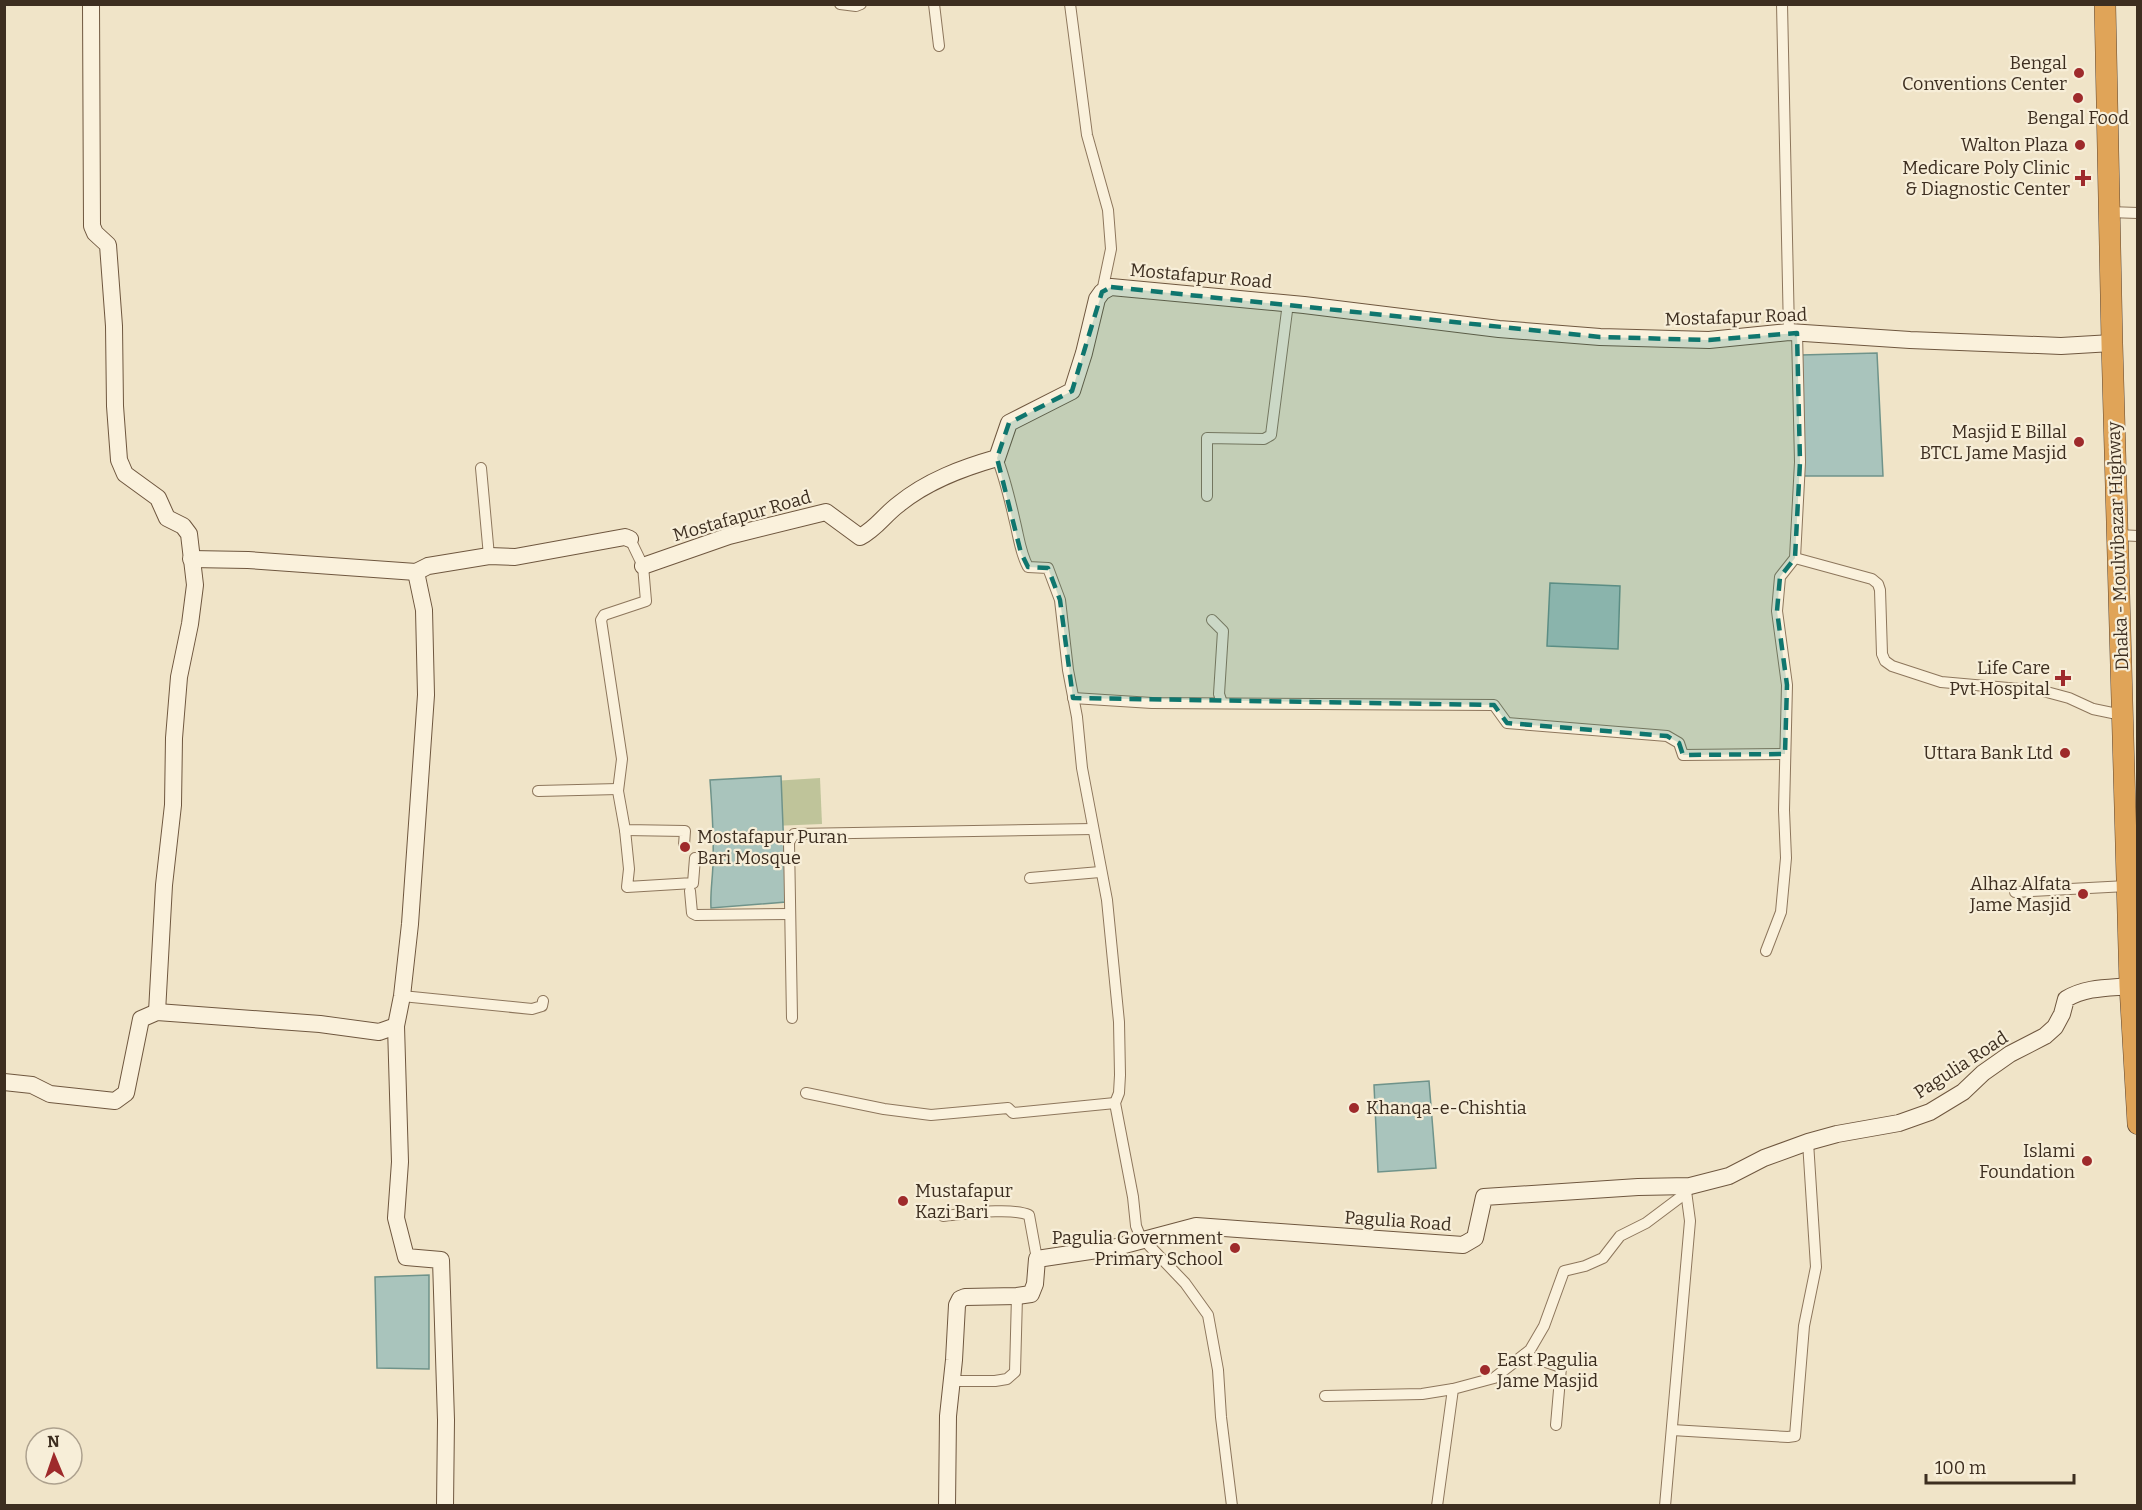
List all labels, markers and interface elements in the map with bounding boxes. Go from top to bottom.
place label: Bengal Conventions Center [1902,52,2067,95]
marker: Bengal Conventions Center [2072,66,2086,80]
marker: Bengal Food [2071,91,2085,105]
place label: Bengal Food [2027,107,2129,129]
place label: Walton Plaza [1961,134,2068,156]
marker: Walton Plaza [2073,138,2087,152]
place label: Medicare Poly Clinic & Diagnostic Center [1902,157,2070,200]
marker: Medicare Poly Clinic & Diagnostic Center [2074,169,2092,187]
street label: Mostafapur Road [1129,259,1273,293]
street label: Mostafapur Road [1664,304,1808,330]
place label: Masjid E Billal BTCL Jame Masjid [1920,421,2067,464]
street label: Dhaka - Moulvibazar Highway [2103,421,2133,671]
marker: Masjid E Billal BTCL Jame Masjid [2072,435,2086,449]
street label: Mostafapur Road [670,486,814,546]
place label: Life Care Pvt Hospital [1949,657,2050,700]
marker: Life Care Pvt Hospital [2054,669,2072,687]
place label: Uttara Bank Ltd [1924,742,2053,764]
marker: Uttara Bank Ltd [2058,746,2072,760]
place label: Mostafapur Puran Bari Mosque [697,826,848,869]
marker: Mostafapur Puran Bari Mosque [678,840,692,854]
place label: Alhaz Alfata Jame Masjid [1969,873,2071,916]
marker: Alhaz Alfata Jame Masjid [2076,887,2090,901]
street label: Pagulia Road [1910,1026,2012,1103]
place label: Khanqa-e-Chishtia [1366,1097,1527,1119]
marker: Khanqa-e-Chishtia [1347,1101,1361,1115]
place label: Islami Foundation [1979,1140,2076,1183]
marker: Islami Foundation [2080,1154,2094,1168]
place label: Mustafapur Kazi Bari [915,1180,1013,1223]
marker: Mustafapur Kazi Bari [896,1194,910,1208]
street label: Pagulia Road [1344,1206,1453,1236]
place label: Pagulia Government Primary School [1052,1227,1223,1270]
marker: Pagulia Government Primary School [1228,1241,1242,1255]
place label: East Pagulia Jame Masjid [1496,1349,1598,1392]
marker: East Pagulia Jame Masjid [1478,1363,1492,1377]
north arrow [24,1426,84,1486]
text: N [47,1432,60,1451]
scale bar [1926,1447,2074,1485]
text: 100 m [1935,1457,1986,1479]

